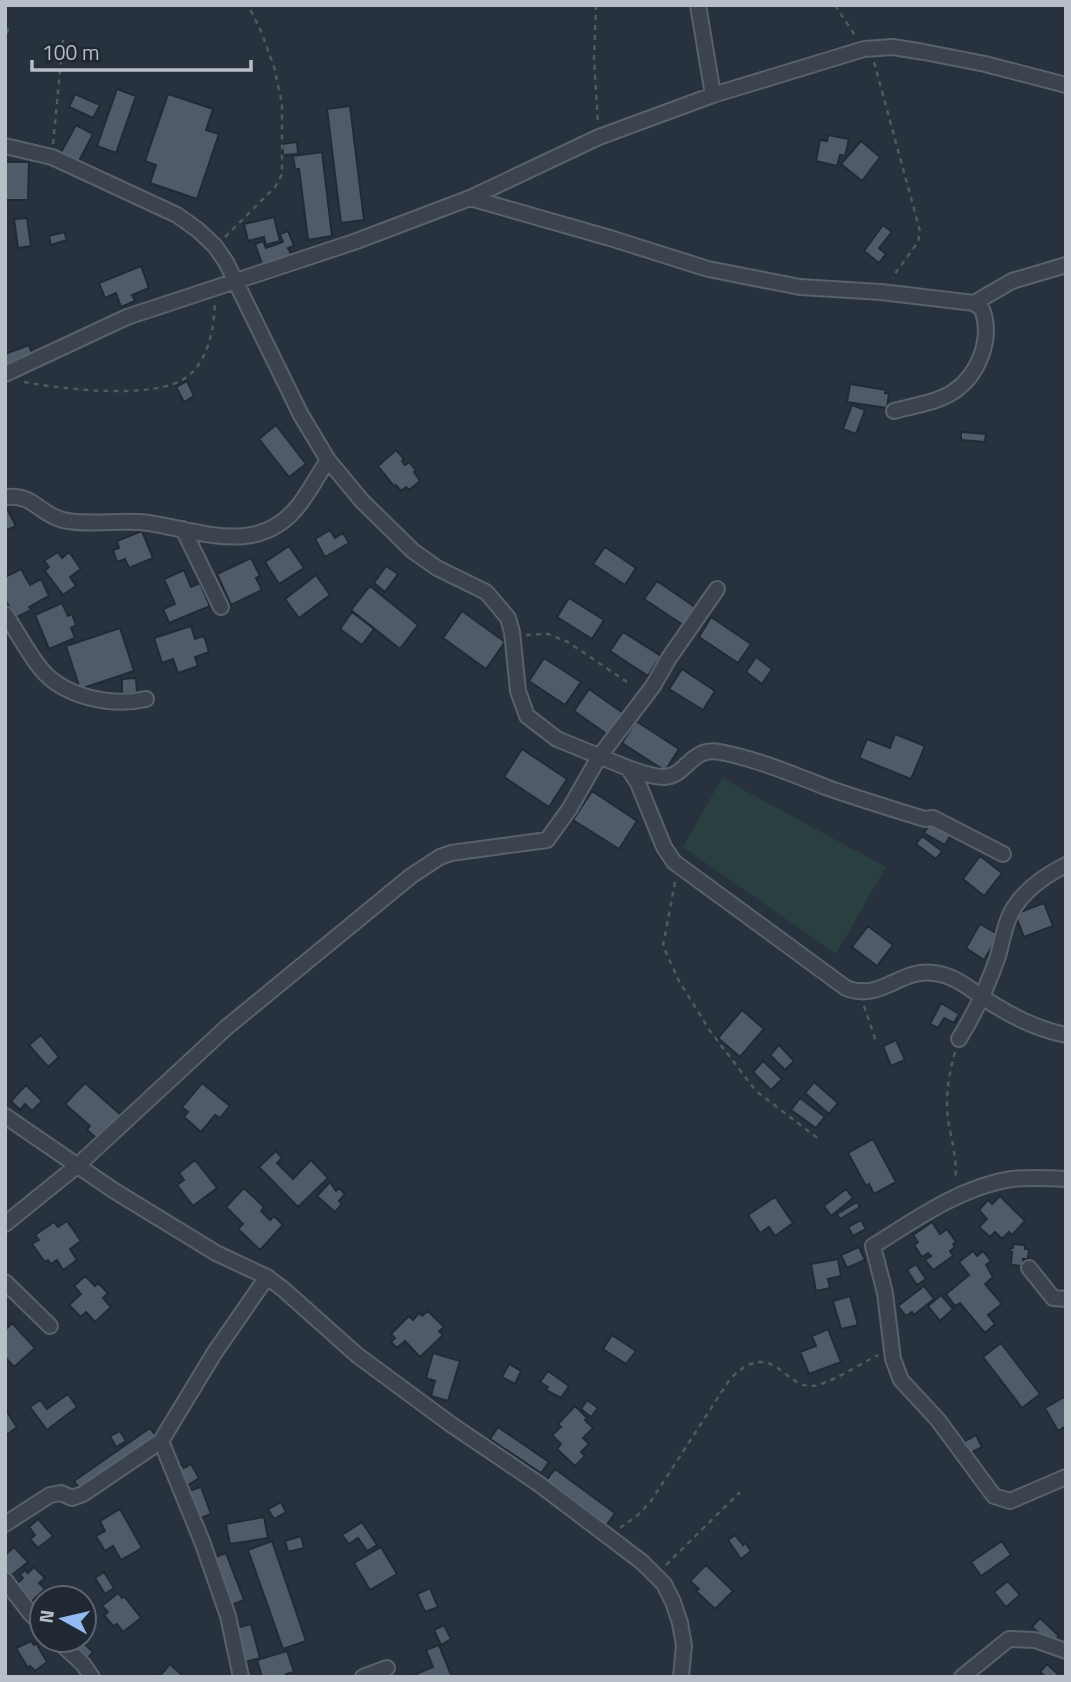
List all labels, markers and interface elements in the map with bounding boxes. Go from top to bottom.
scale bar [32,28,250,72]
text: 100 m [42,36,99,68]
north arrow [28,1584,98,1654]
text: N [30,1608,61,1625]

